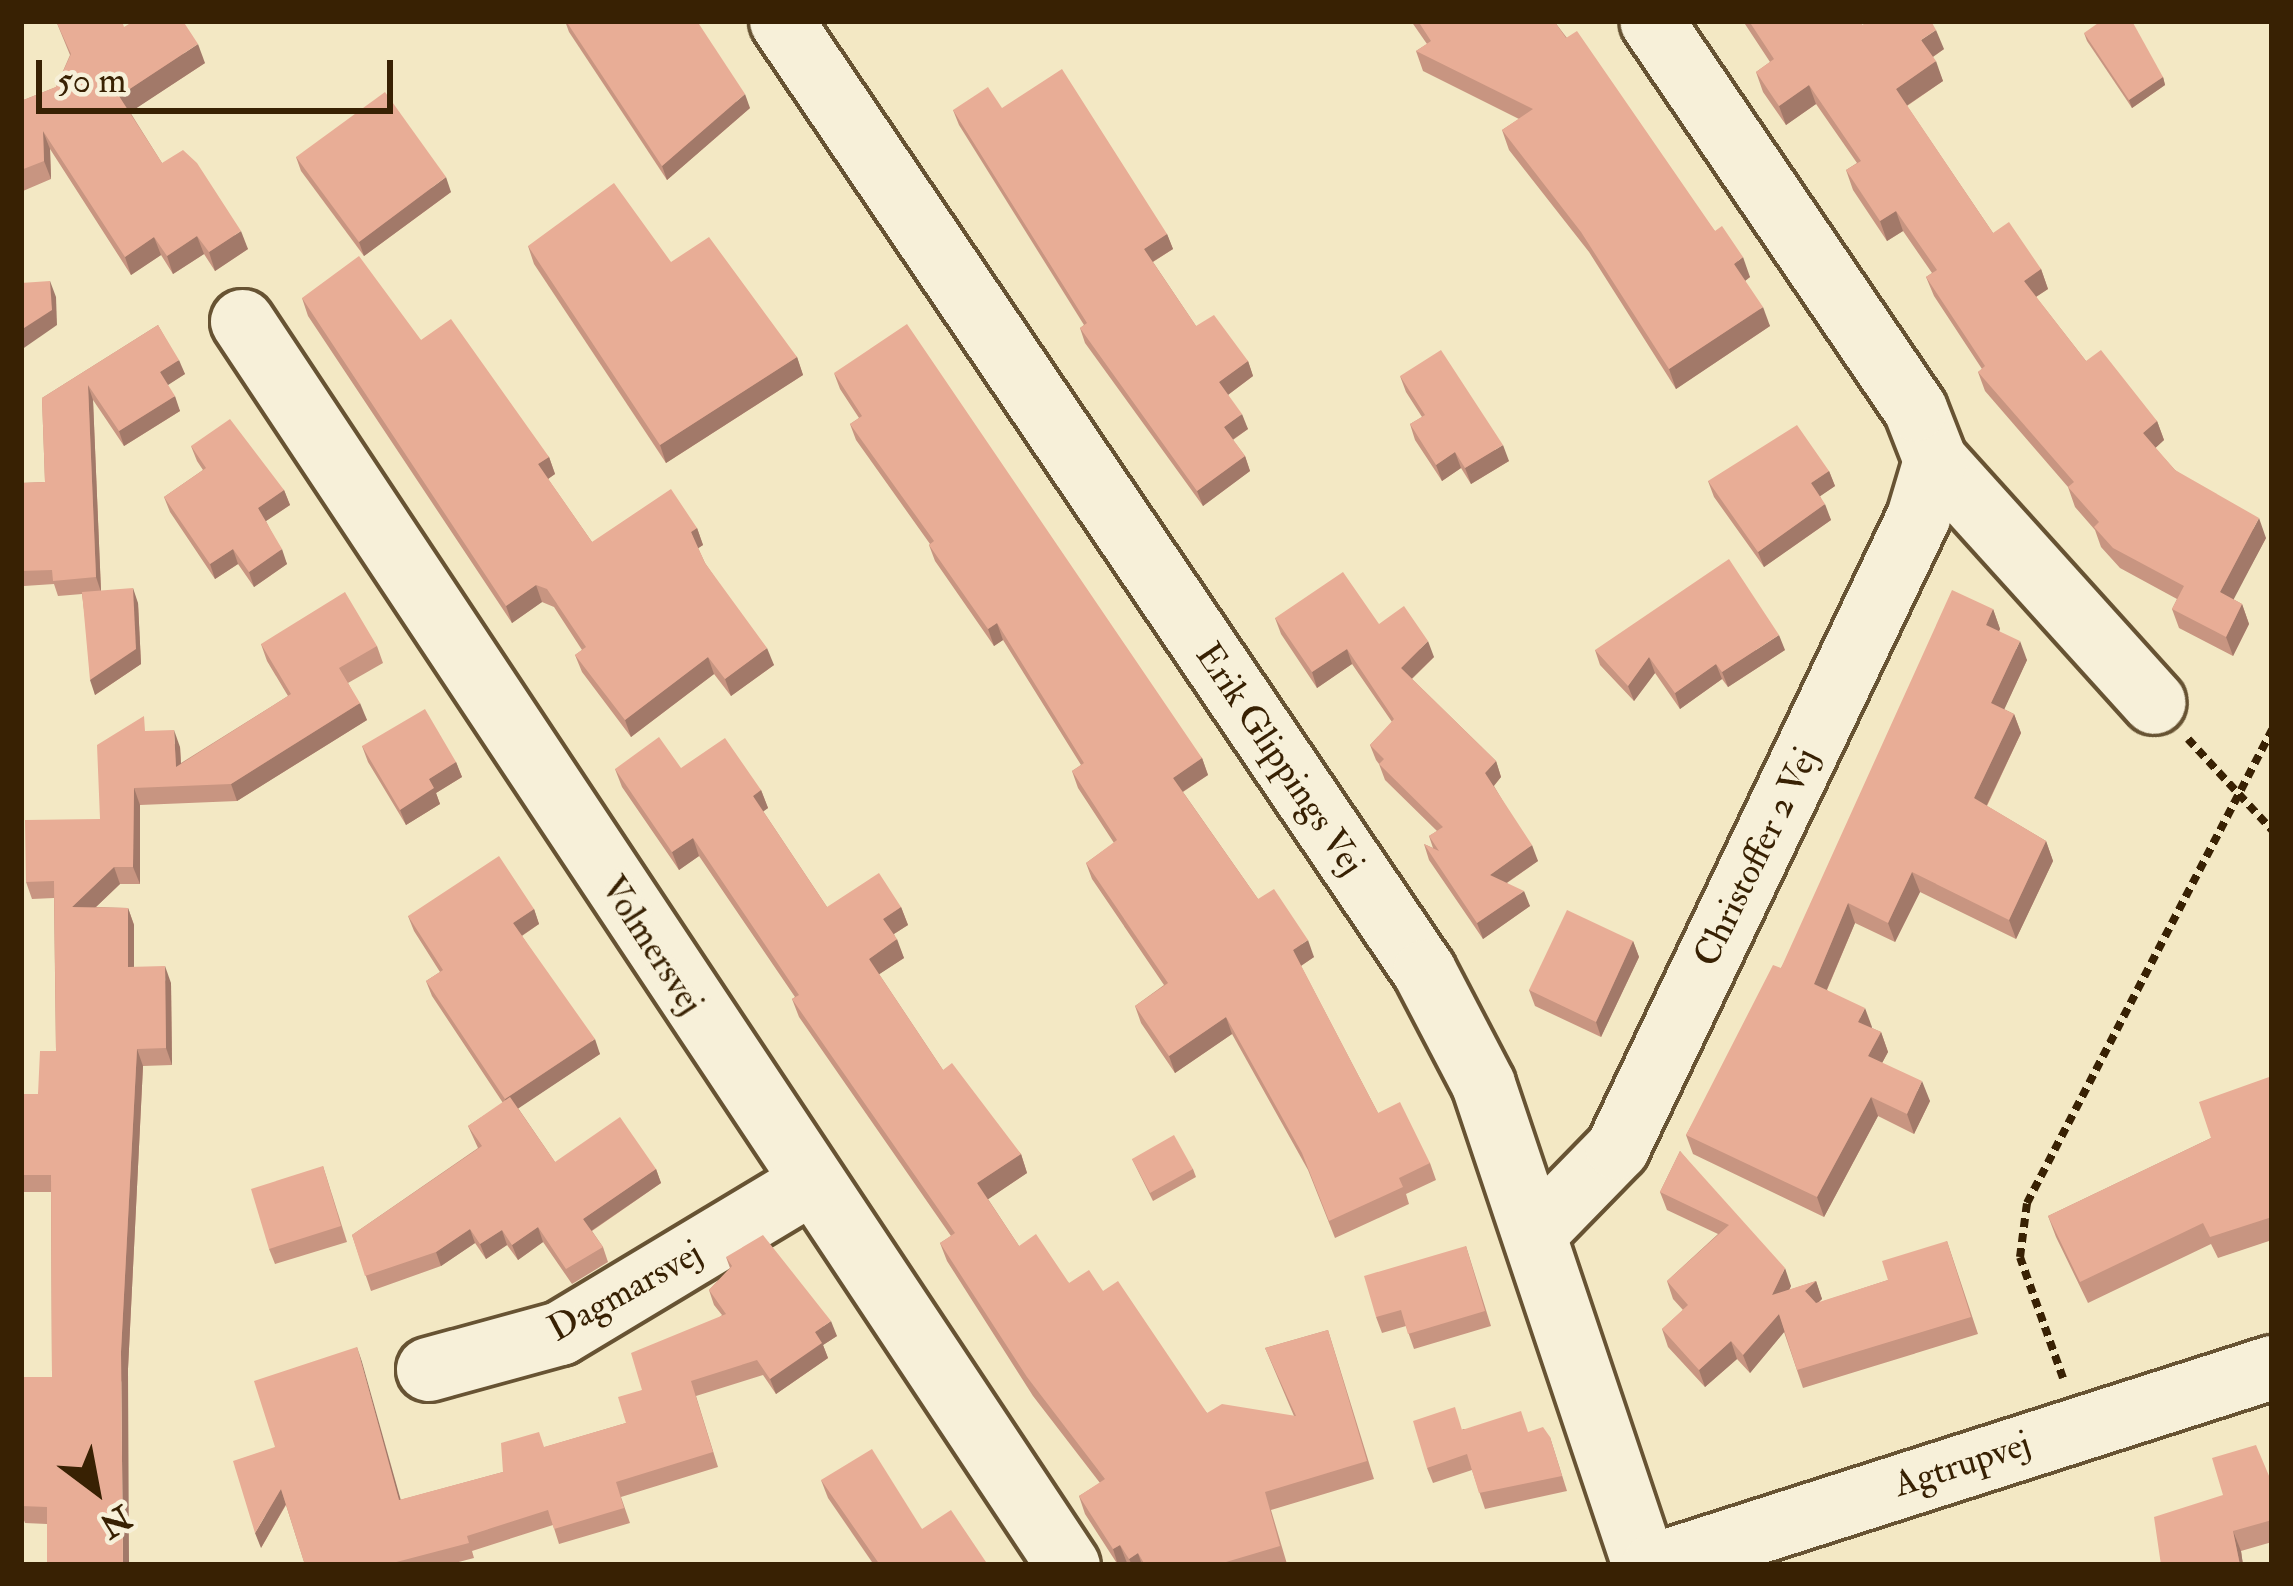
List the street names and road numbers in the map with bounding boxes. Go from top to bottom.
street label: Erik Glippings Vej [1186,635,1374,883]
street label: Christoffer 2 Vej [1684,741,1828,973]
street label: Volmersvej [591,868,713,1022]
street label: Dagmarsvej [541,1231,709,1351]
street label: Agtrupvej [1888,1422,2036,1506]

